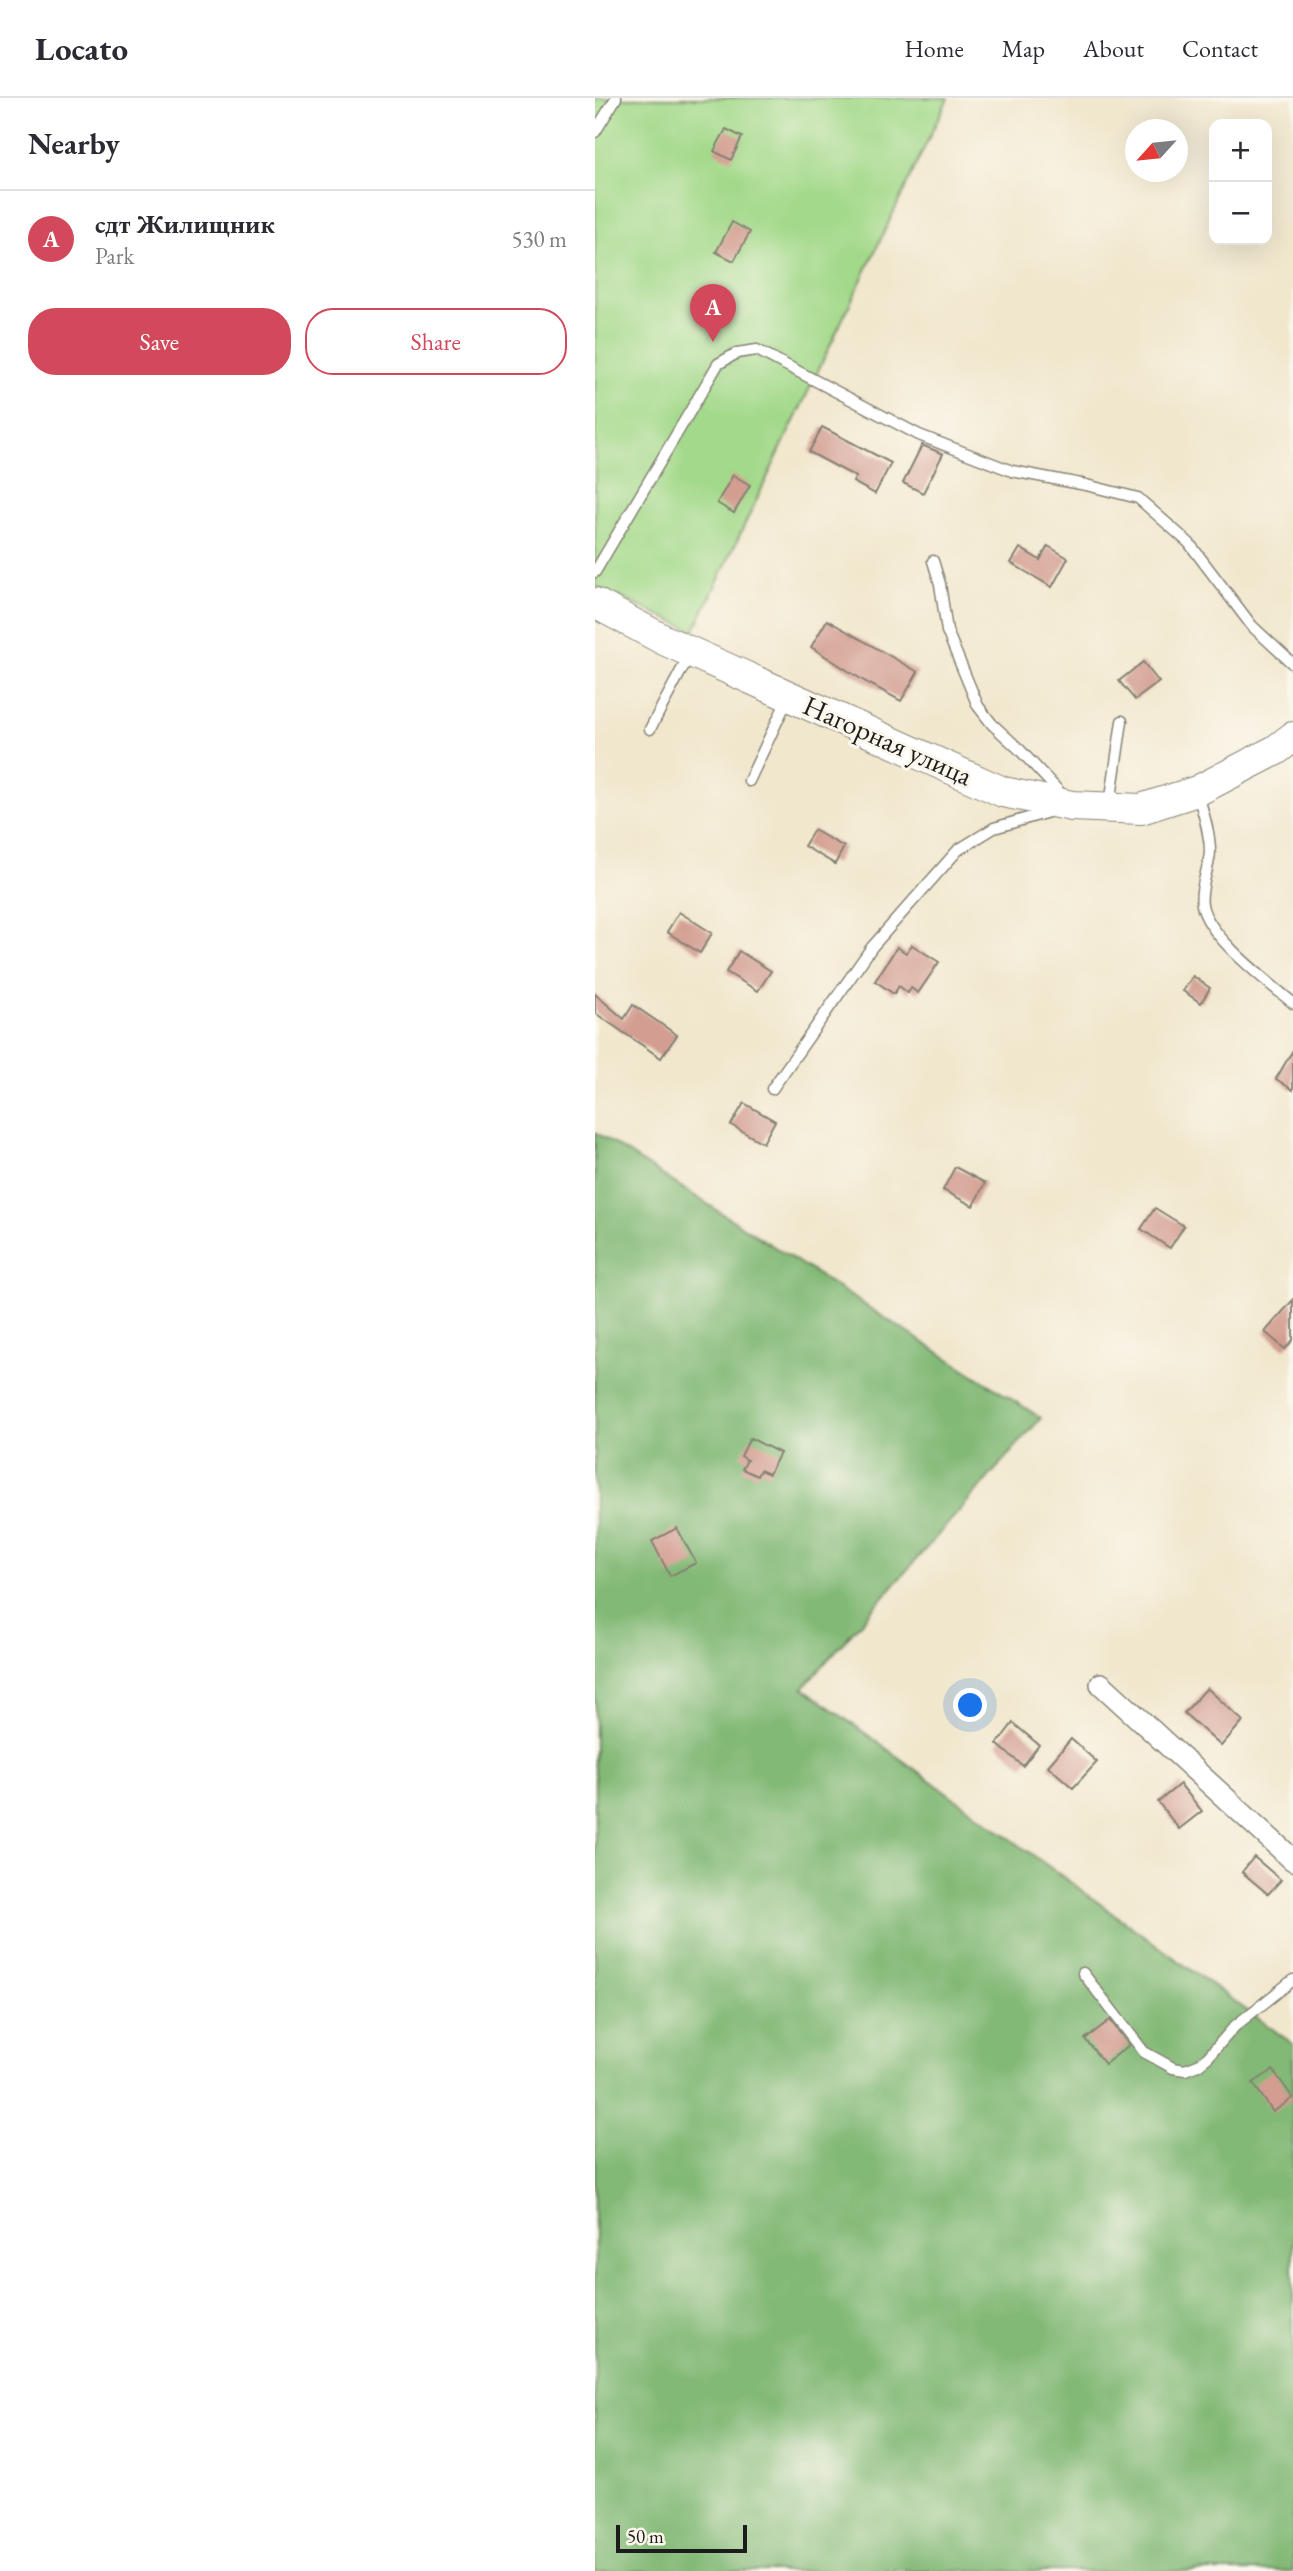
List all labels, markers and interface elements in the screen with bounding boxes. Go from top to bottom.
text: Locato [35,27,128,70]
text: Home [904,33,964,64]
text: Map [1002,33,1045,64]
text: About [1083,33,1144,64]
text: Contact [1182,33,1258,64]
north arrow [1125,119,1188,182]
map controls [1209,119,1272,245]
button: + [1209,119,1272,182]
text: Nearby [28,124,120,163]
button: − [1209,182,1272,245]
text: сдт Жилищник [95,207,275,241]
text: A [43,224,59,254]
text: 530 m [511,224,567,254]
text: Park [95,241,134,271]
pin: A [690,284,736,342]
button: Save [28,308,291,375]
button: Share [305,308,567,375]
street label: Нагорная улица [798,687,979,794]
your location [953,1688,987,1722]
scale bar [616,2522,747,2554]
text: 50 m [627,2524,664,2549]

